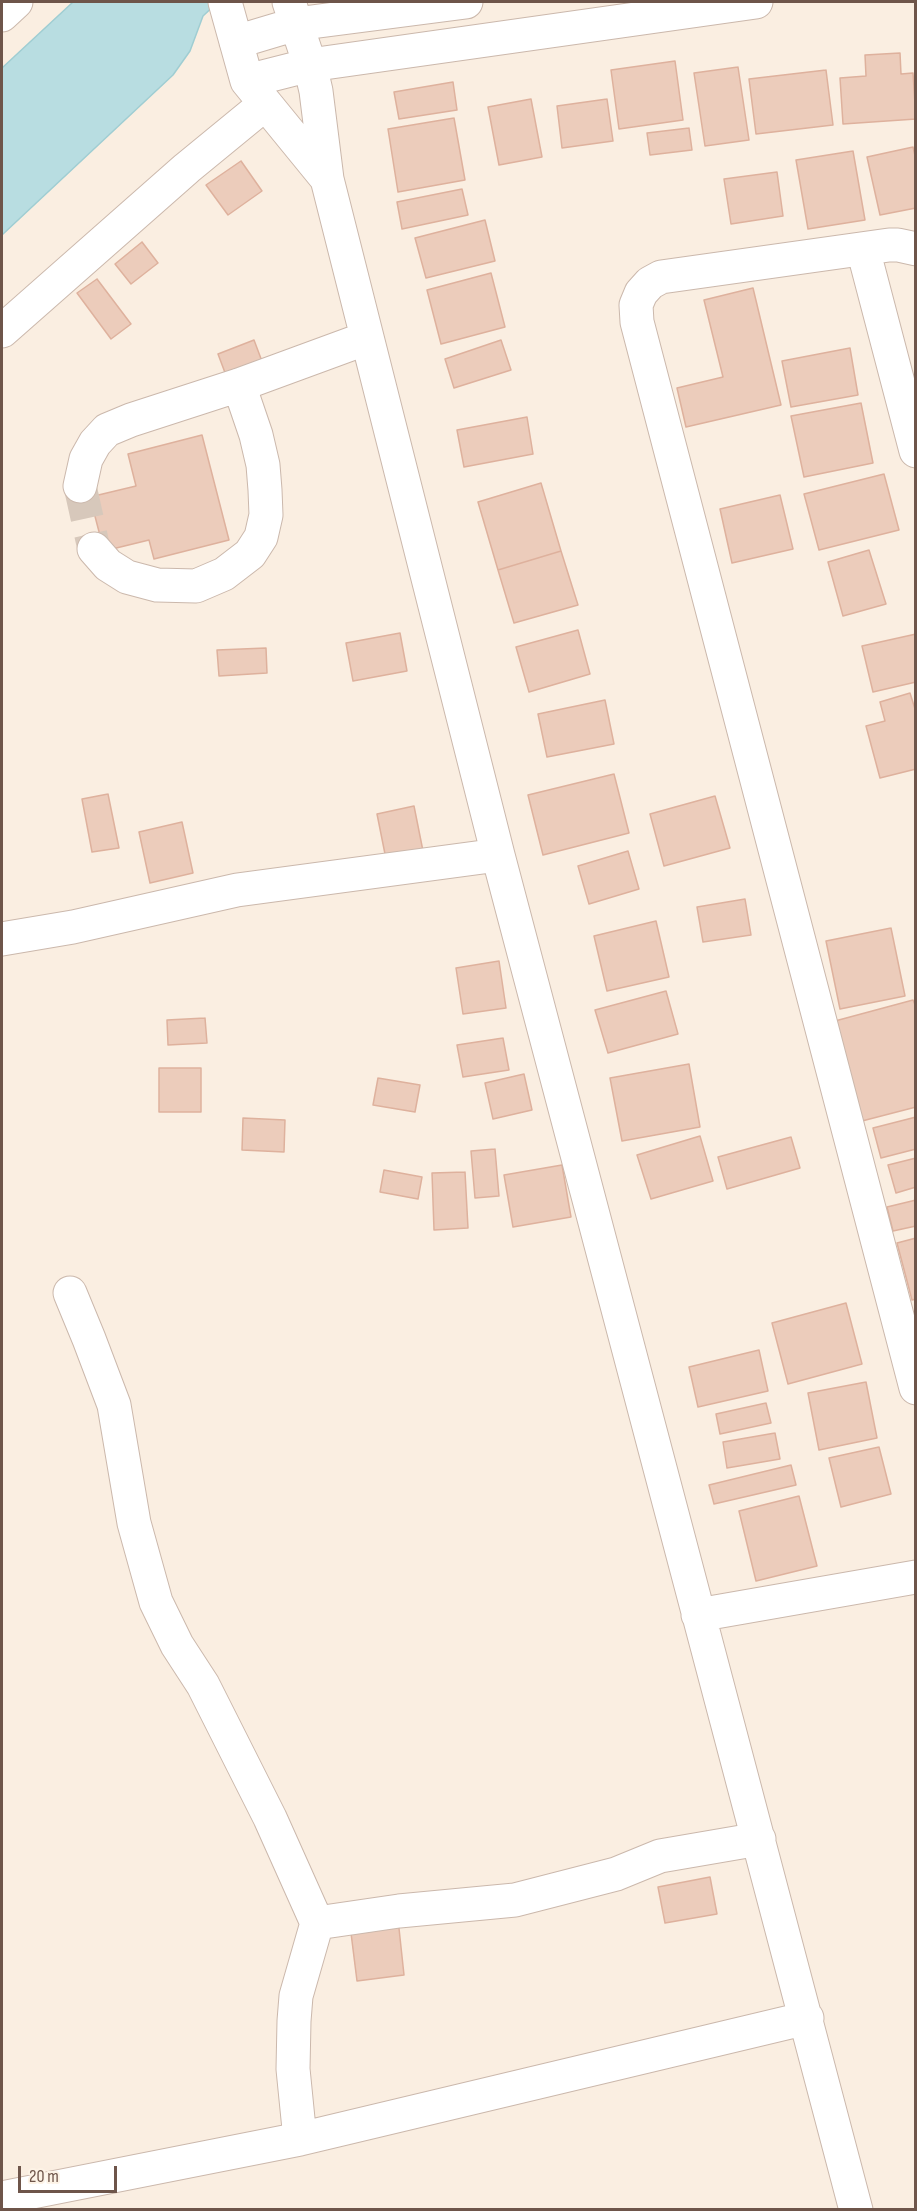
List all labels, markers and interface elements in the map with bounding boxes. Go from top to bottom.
scale bar [21,2154,120,2192]
text: 20 m [29,2166,59,2187]

